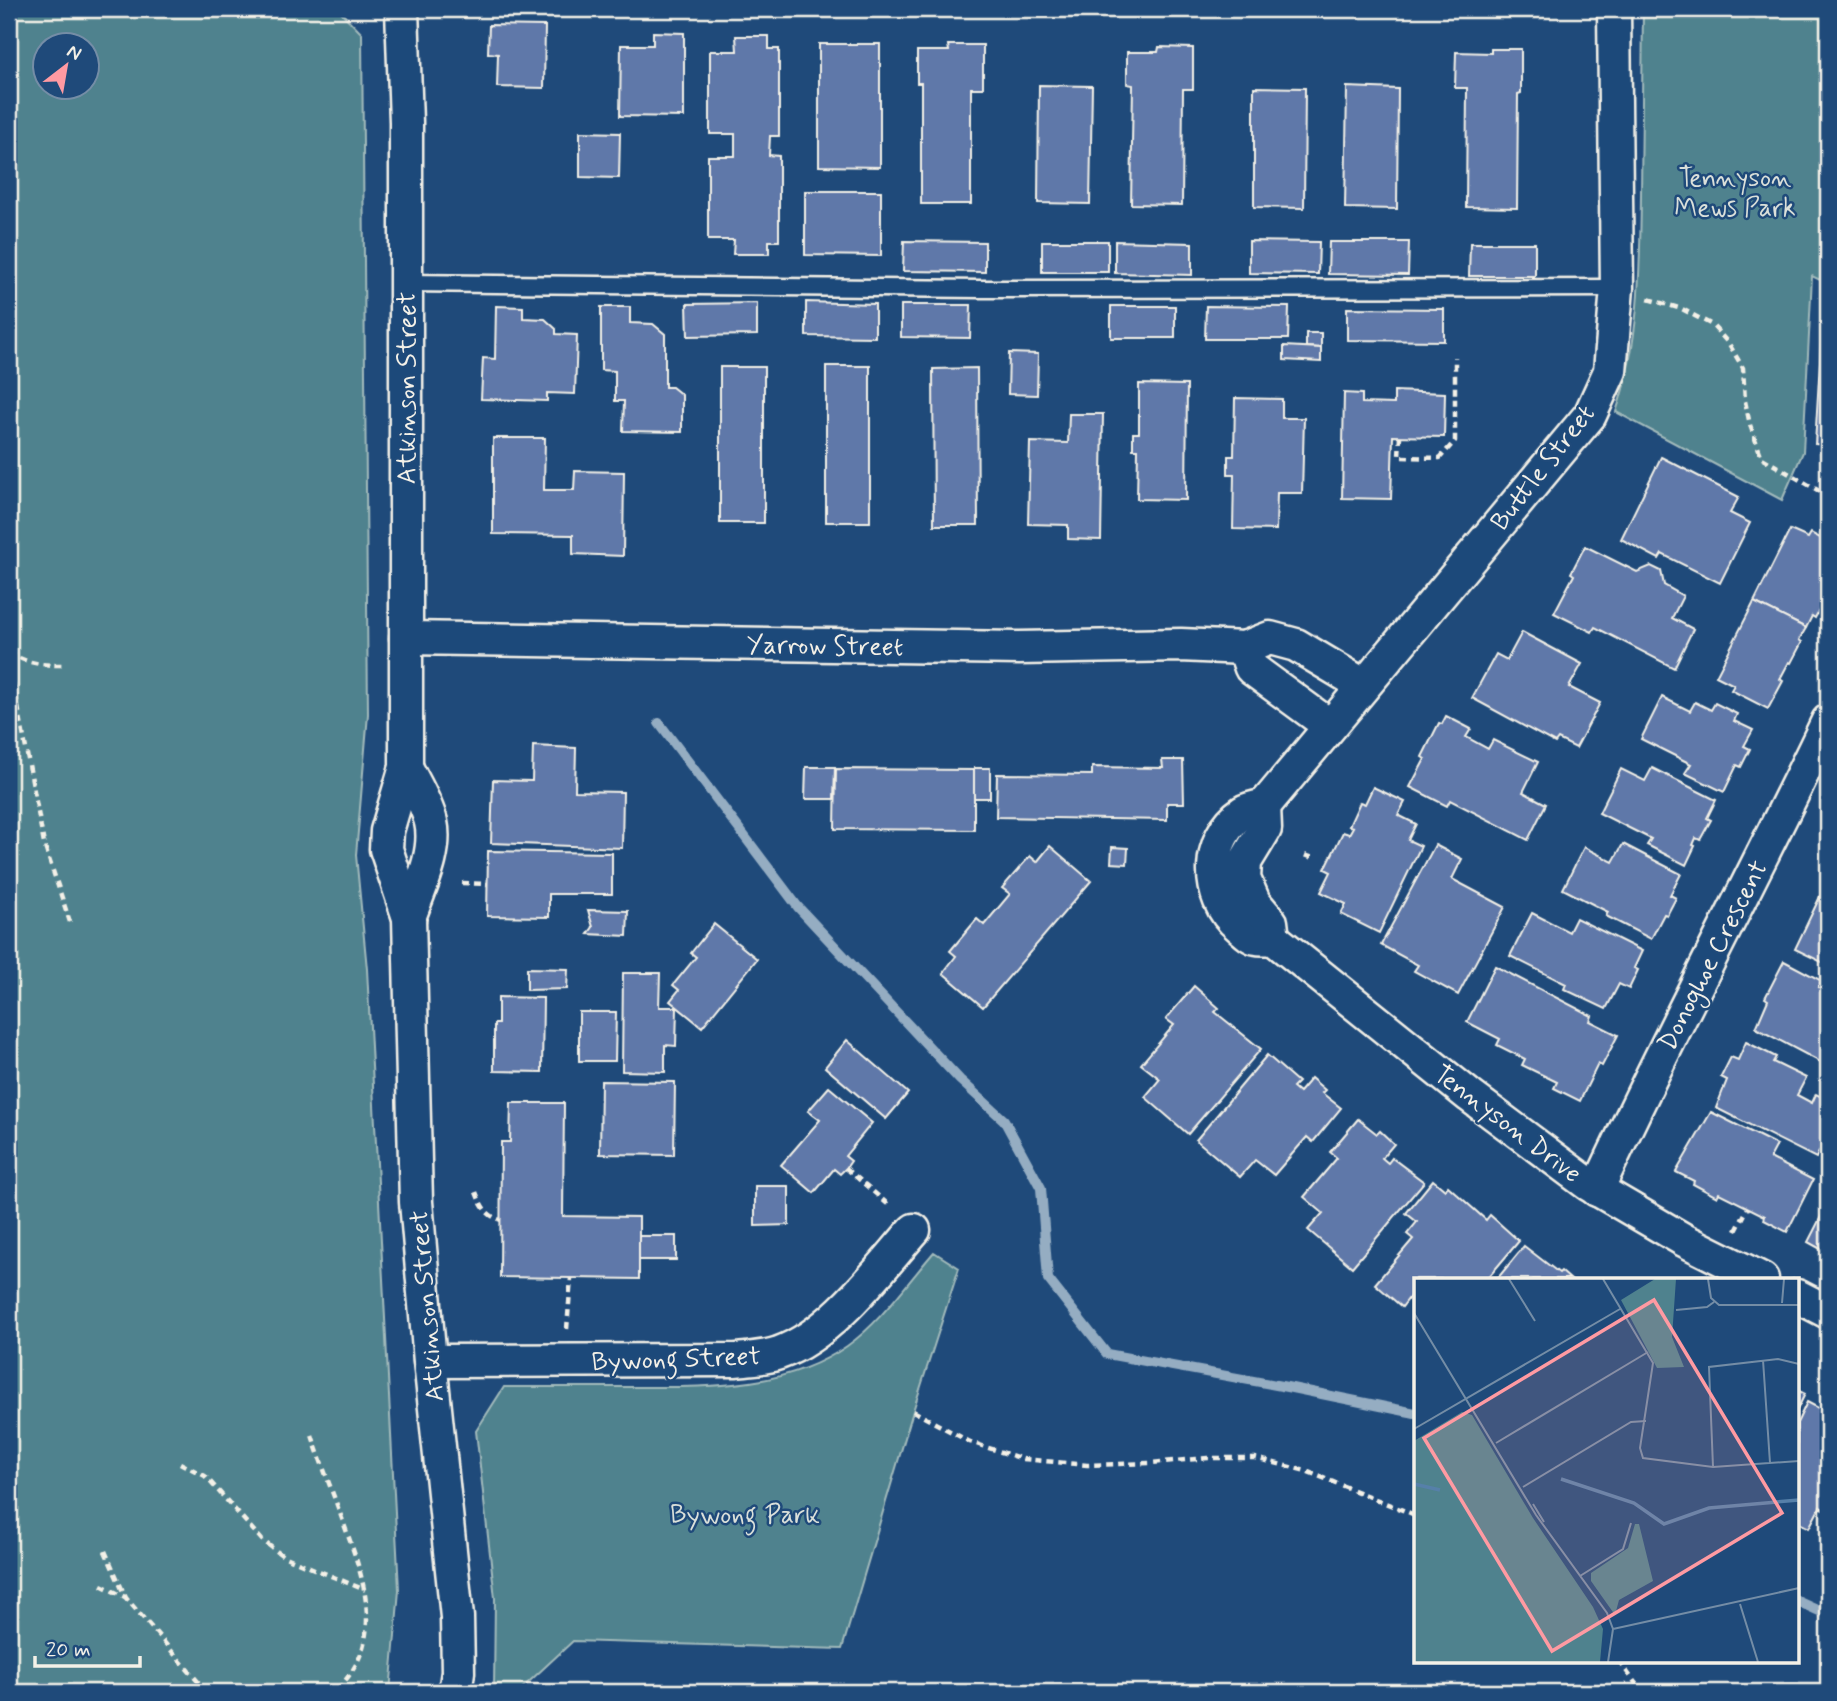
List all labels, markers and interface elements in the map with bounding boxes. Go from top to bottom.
north arrow [32,32,102,102]
text: N [62,39,86,67]
park label: Tennyson Mews Park [1674,162,1796,226]
street label: Atkinson Street [391,292,425,484]
street label: Buttle Street [1484,398,1603,538]
street label: Yarrow Street [746,629,904,665]
street label: Donoghoe Crescent [1651,855,1778,1058]
street label: Tennyson Drive [1426,1058,1588,1191]
street label: Atkinson Street [403,1209,453,1403]
inset map [1414,1278,1798,1662]
street label: Bywong Street [591,1340,761,1383]
park label: Bywong Park [670,1499,820,1536]
scale bar [35,1624,140,1668]
text: 20 m [46,1636,91,1664]

